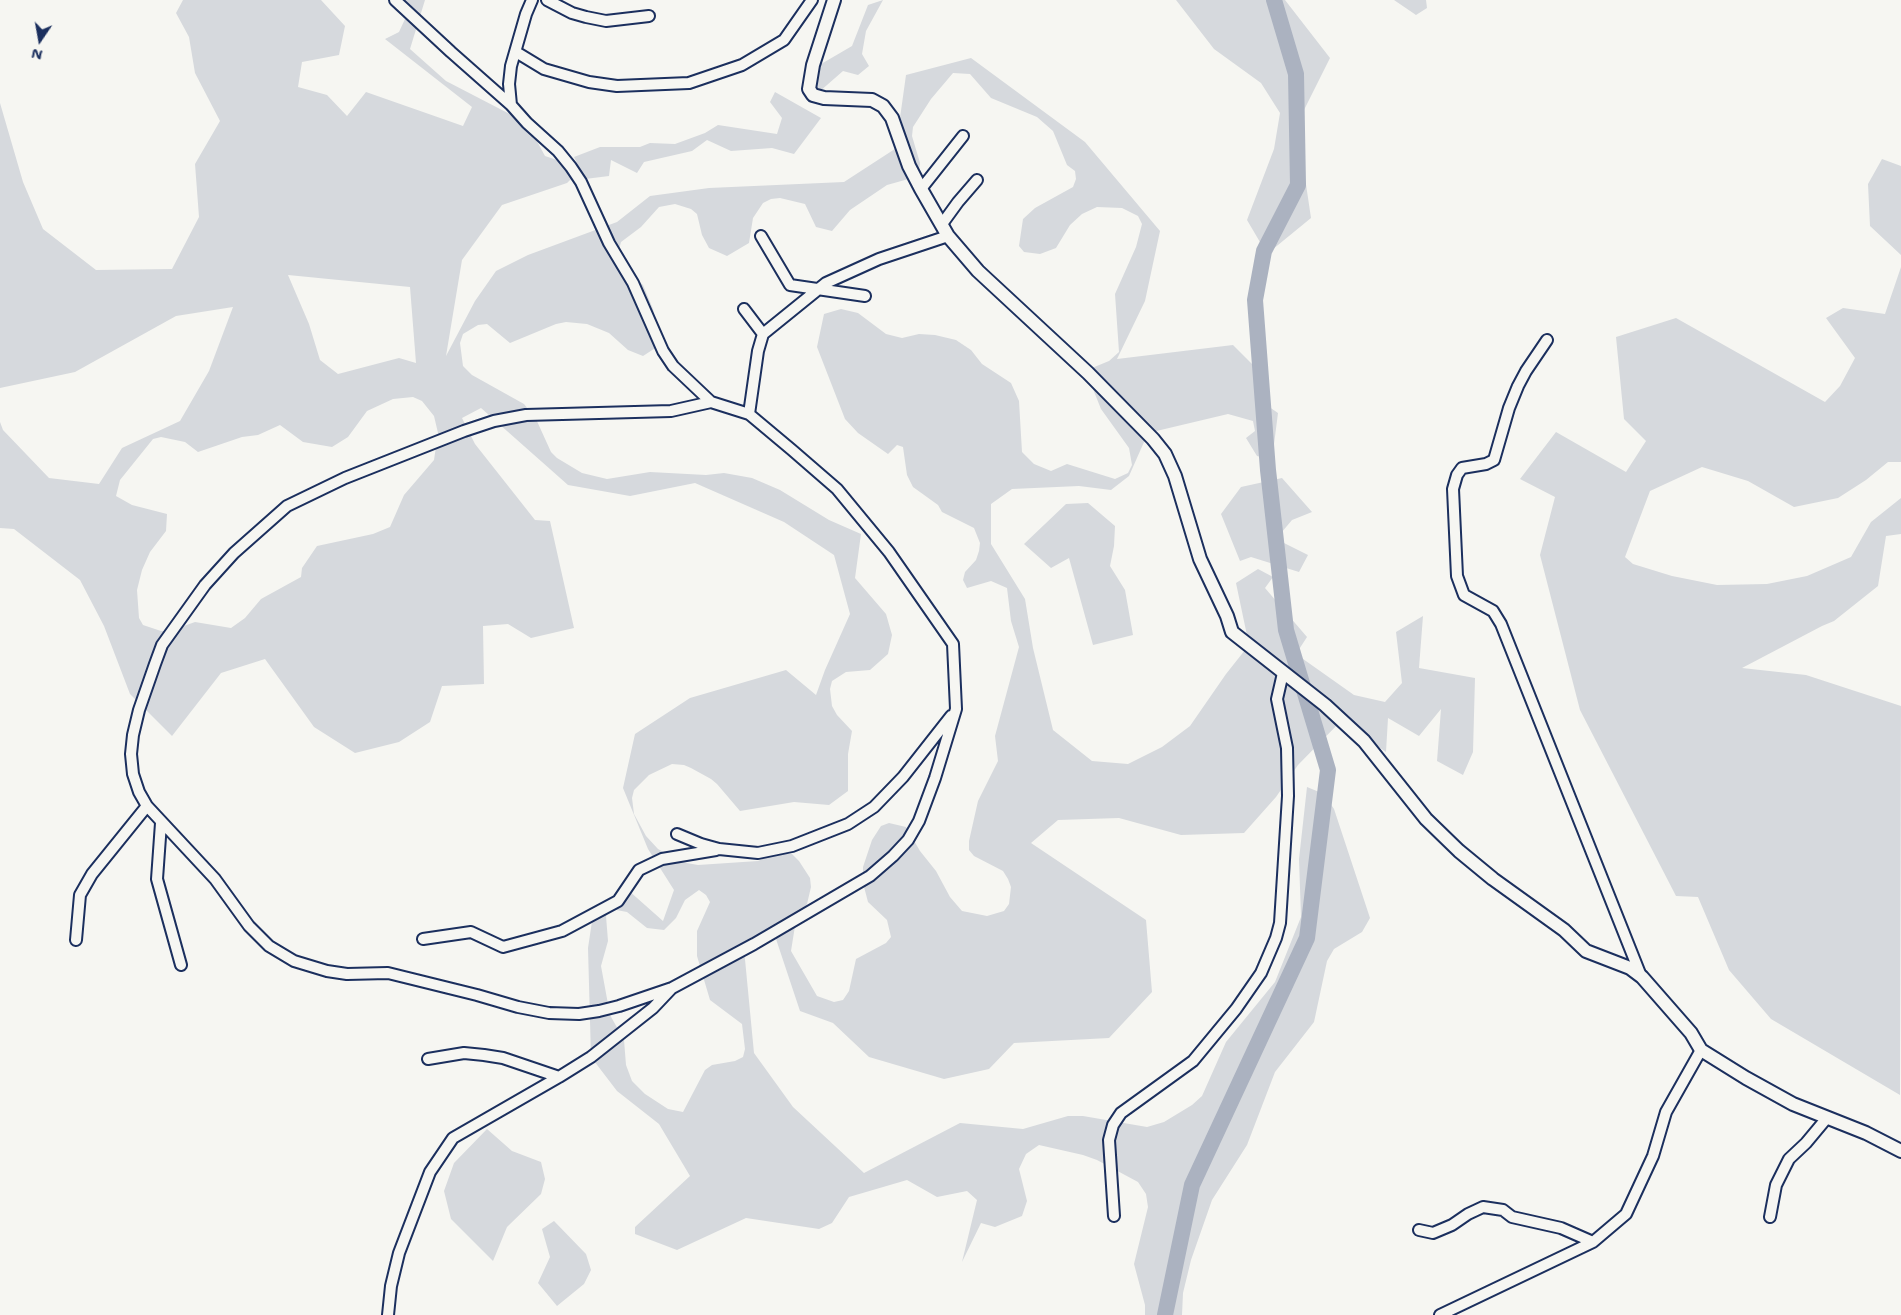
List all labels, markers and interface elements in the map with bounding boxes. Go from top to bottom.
north arrow [15,15,65,65]
text: N [30,45,44,65]

